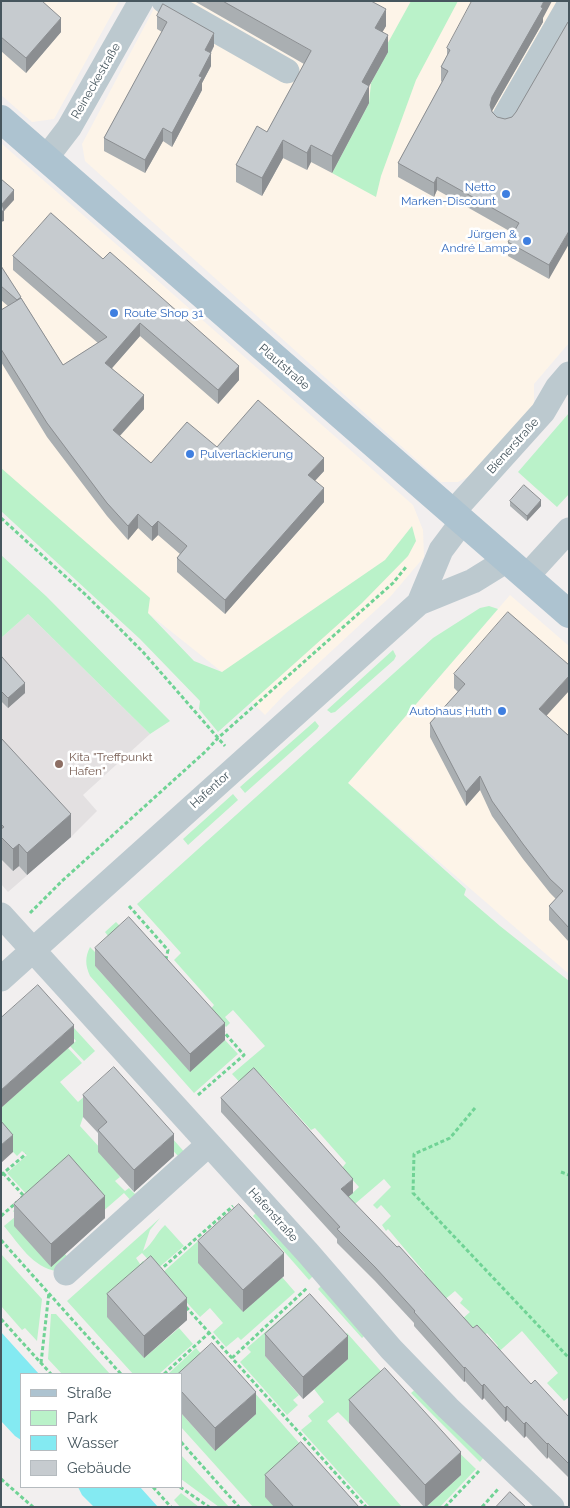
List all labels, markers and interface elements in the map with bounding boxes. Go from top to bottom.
street label: Reineckestraße [68,41,124,121]
place label: Netto Marken-Discount [401,180,496,208]
marker: Netto Marken-Discount [500,188,512,200]
place label: Jürgen & André Lampe [441,227,517,255]
marker: Jürgen & André Lampe [521,235,533,247]
place label: Route Shop 31 [124,306,203,320]
marker: Route Shop 31 [108,307,120,319]
street label: Plautstraße [256,341,312,393]
street label: Bienerstraße [484,415,542,477]
place label: Pulverlackierung [200,447,293,461]
marker: Pulverlackierung [184,448,196,460]
place label: Autohaus Huth [409,704,492,718]
marker: Autohaus Huth [496,705,508,717]
place label: Kita "Treffpunkt Hafen" [69,750,153,778]
marker: Kita "Treffpunkt Hafen" [53,758,65,770]
street label: Hafentor [187,768,233,812]
street label: Hafenstraße [245,1185,301,1245]
legend [20,1373,182,1488]
text: Straße [67,1384,111,1402]
text: Park [67,1409,98,1427]
text: Wasser [67,1434,119,1452]
text: Gebäude [67,1459,131,1477]

